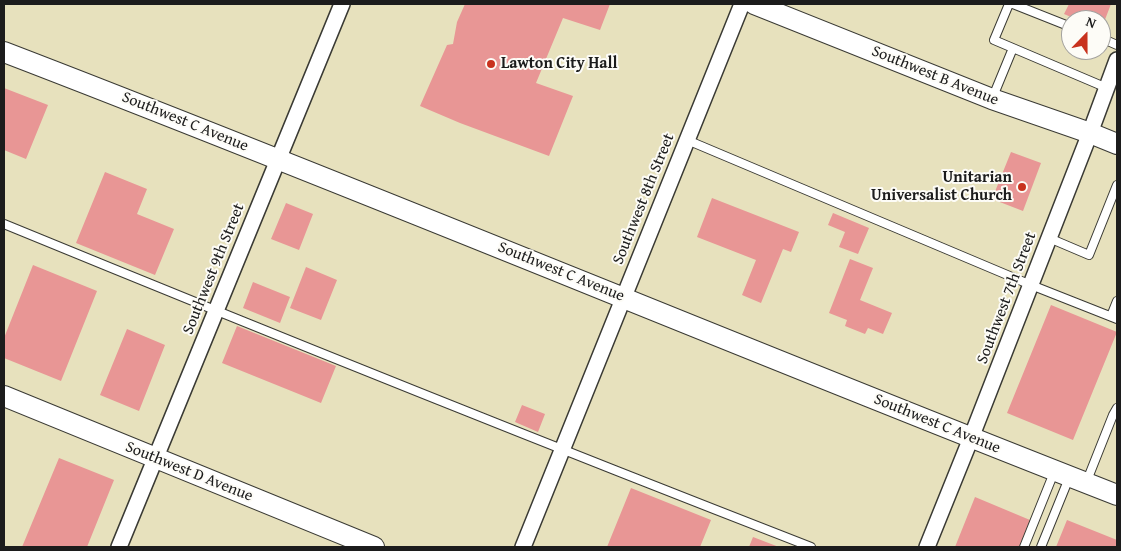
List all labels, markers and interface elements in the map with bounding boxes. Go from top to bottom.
north arrow [1061,10,1111,60]
text: N [1083,11,1099,33]
street label: Southwest B Avenue [869,42,1001,110]
place label: Lawton City Hall [501,54,617,74]
marker: Lawton City Hall [485,58,497,70]
street label: Southwest C Avenue [119,88,251,156]
street label: Southwest 8th Street [609,131,679,267]
place label: Unitarian Universalist Church [871,168,1012,206]
marker: Unitarian Universalist Church [1016,181,1028,193]
street label: Southwest 9th Street [179,201,249,337]
street label: Southwest 7th Street [973,229,1041,367]
street label: Southwest C Avenue [495,238,627,306]
street label: Southwest C Avenue [871,390,1003,458]
street label: Southwest D Avenue [122,438,256,506]

